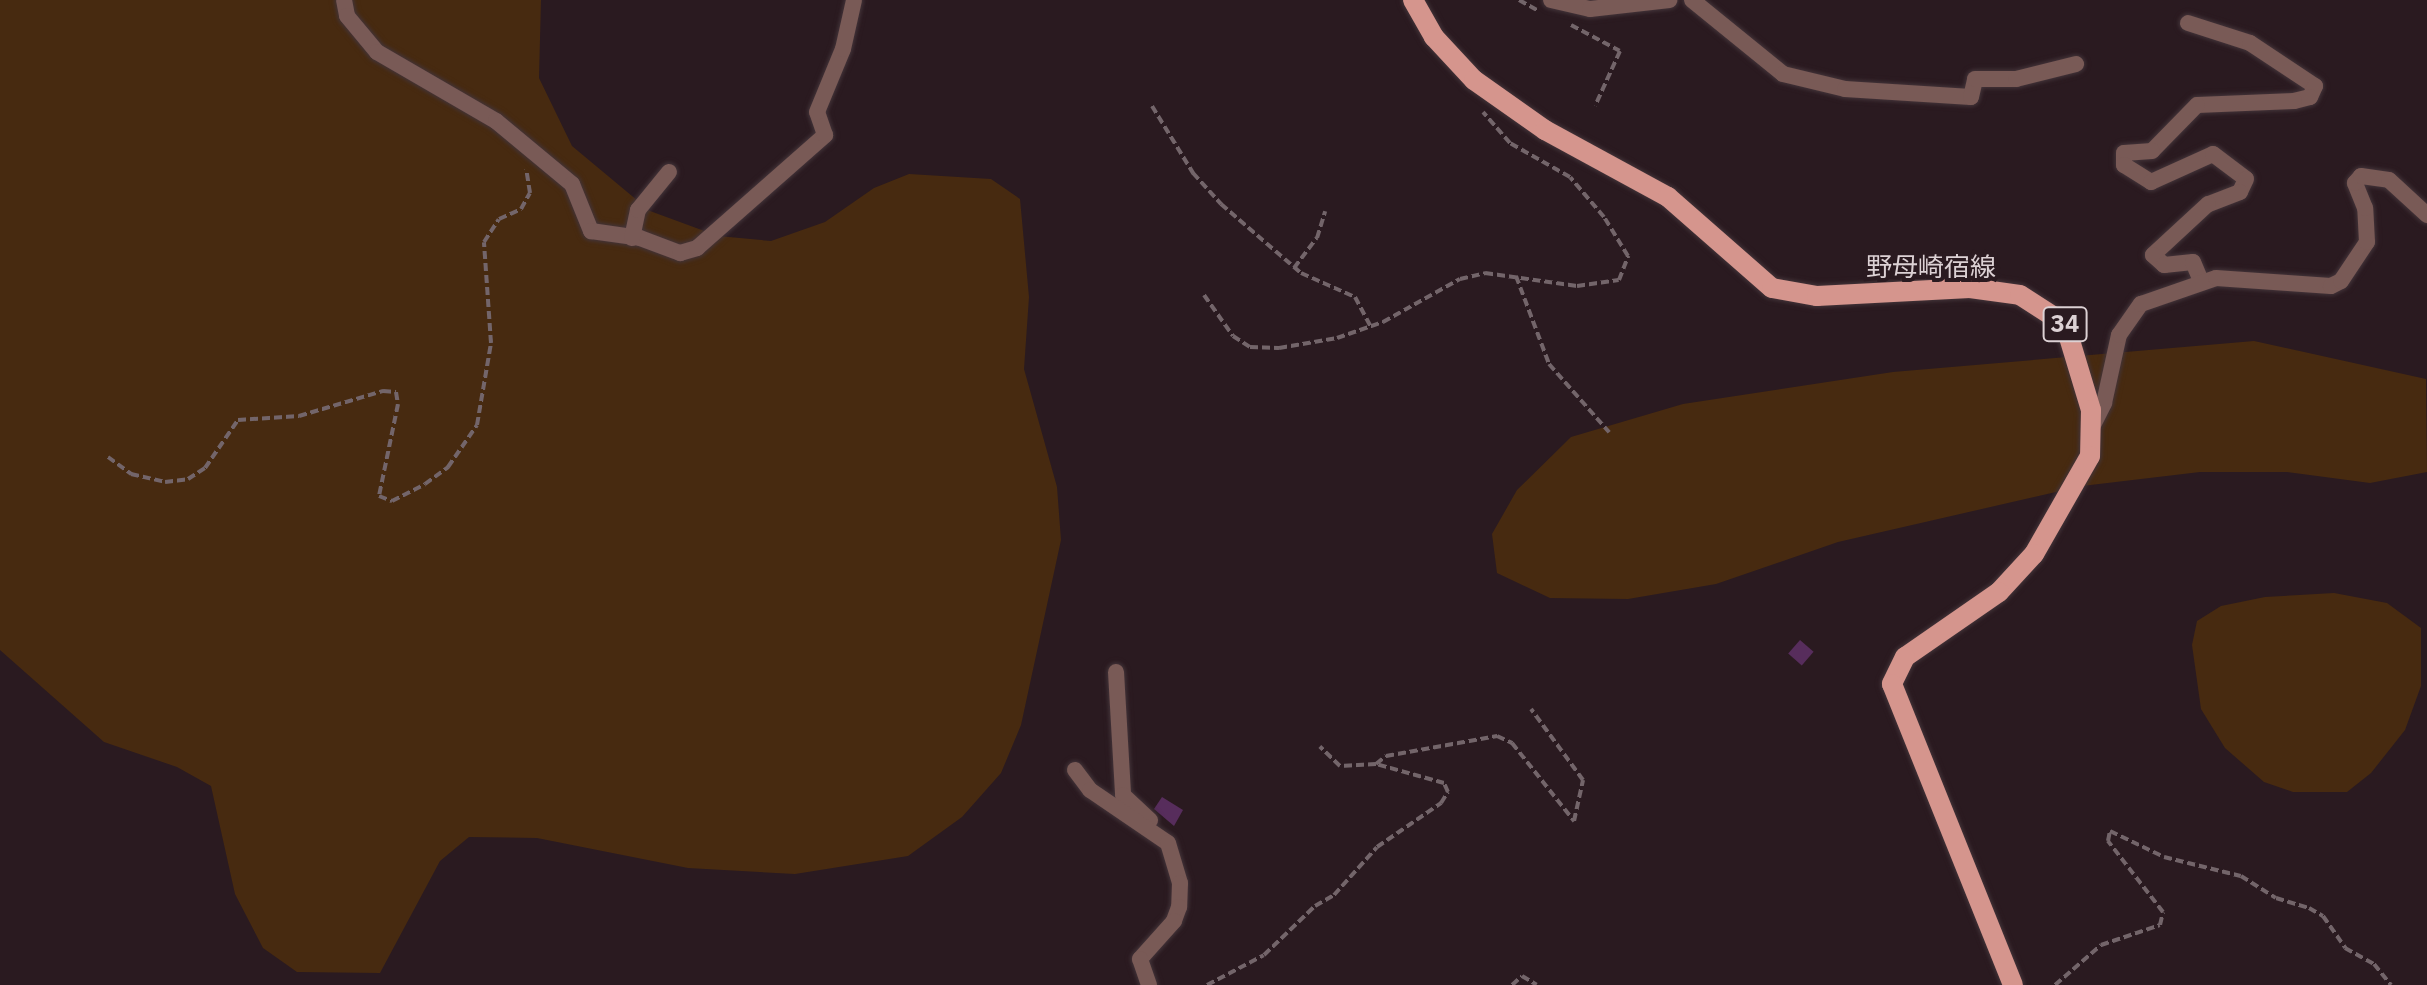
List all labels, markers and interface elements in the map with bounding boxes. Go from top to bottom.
street label: 野母崎宿線 [1866,251,1996,283]
road number: 34 [2041,304,2089,344]

